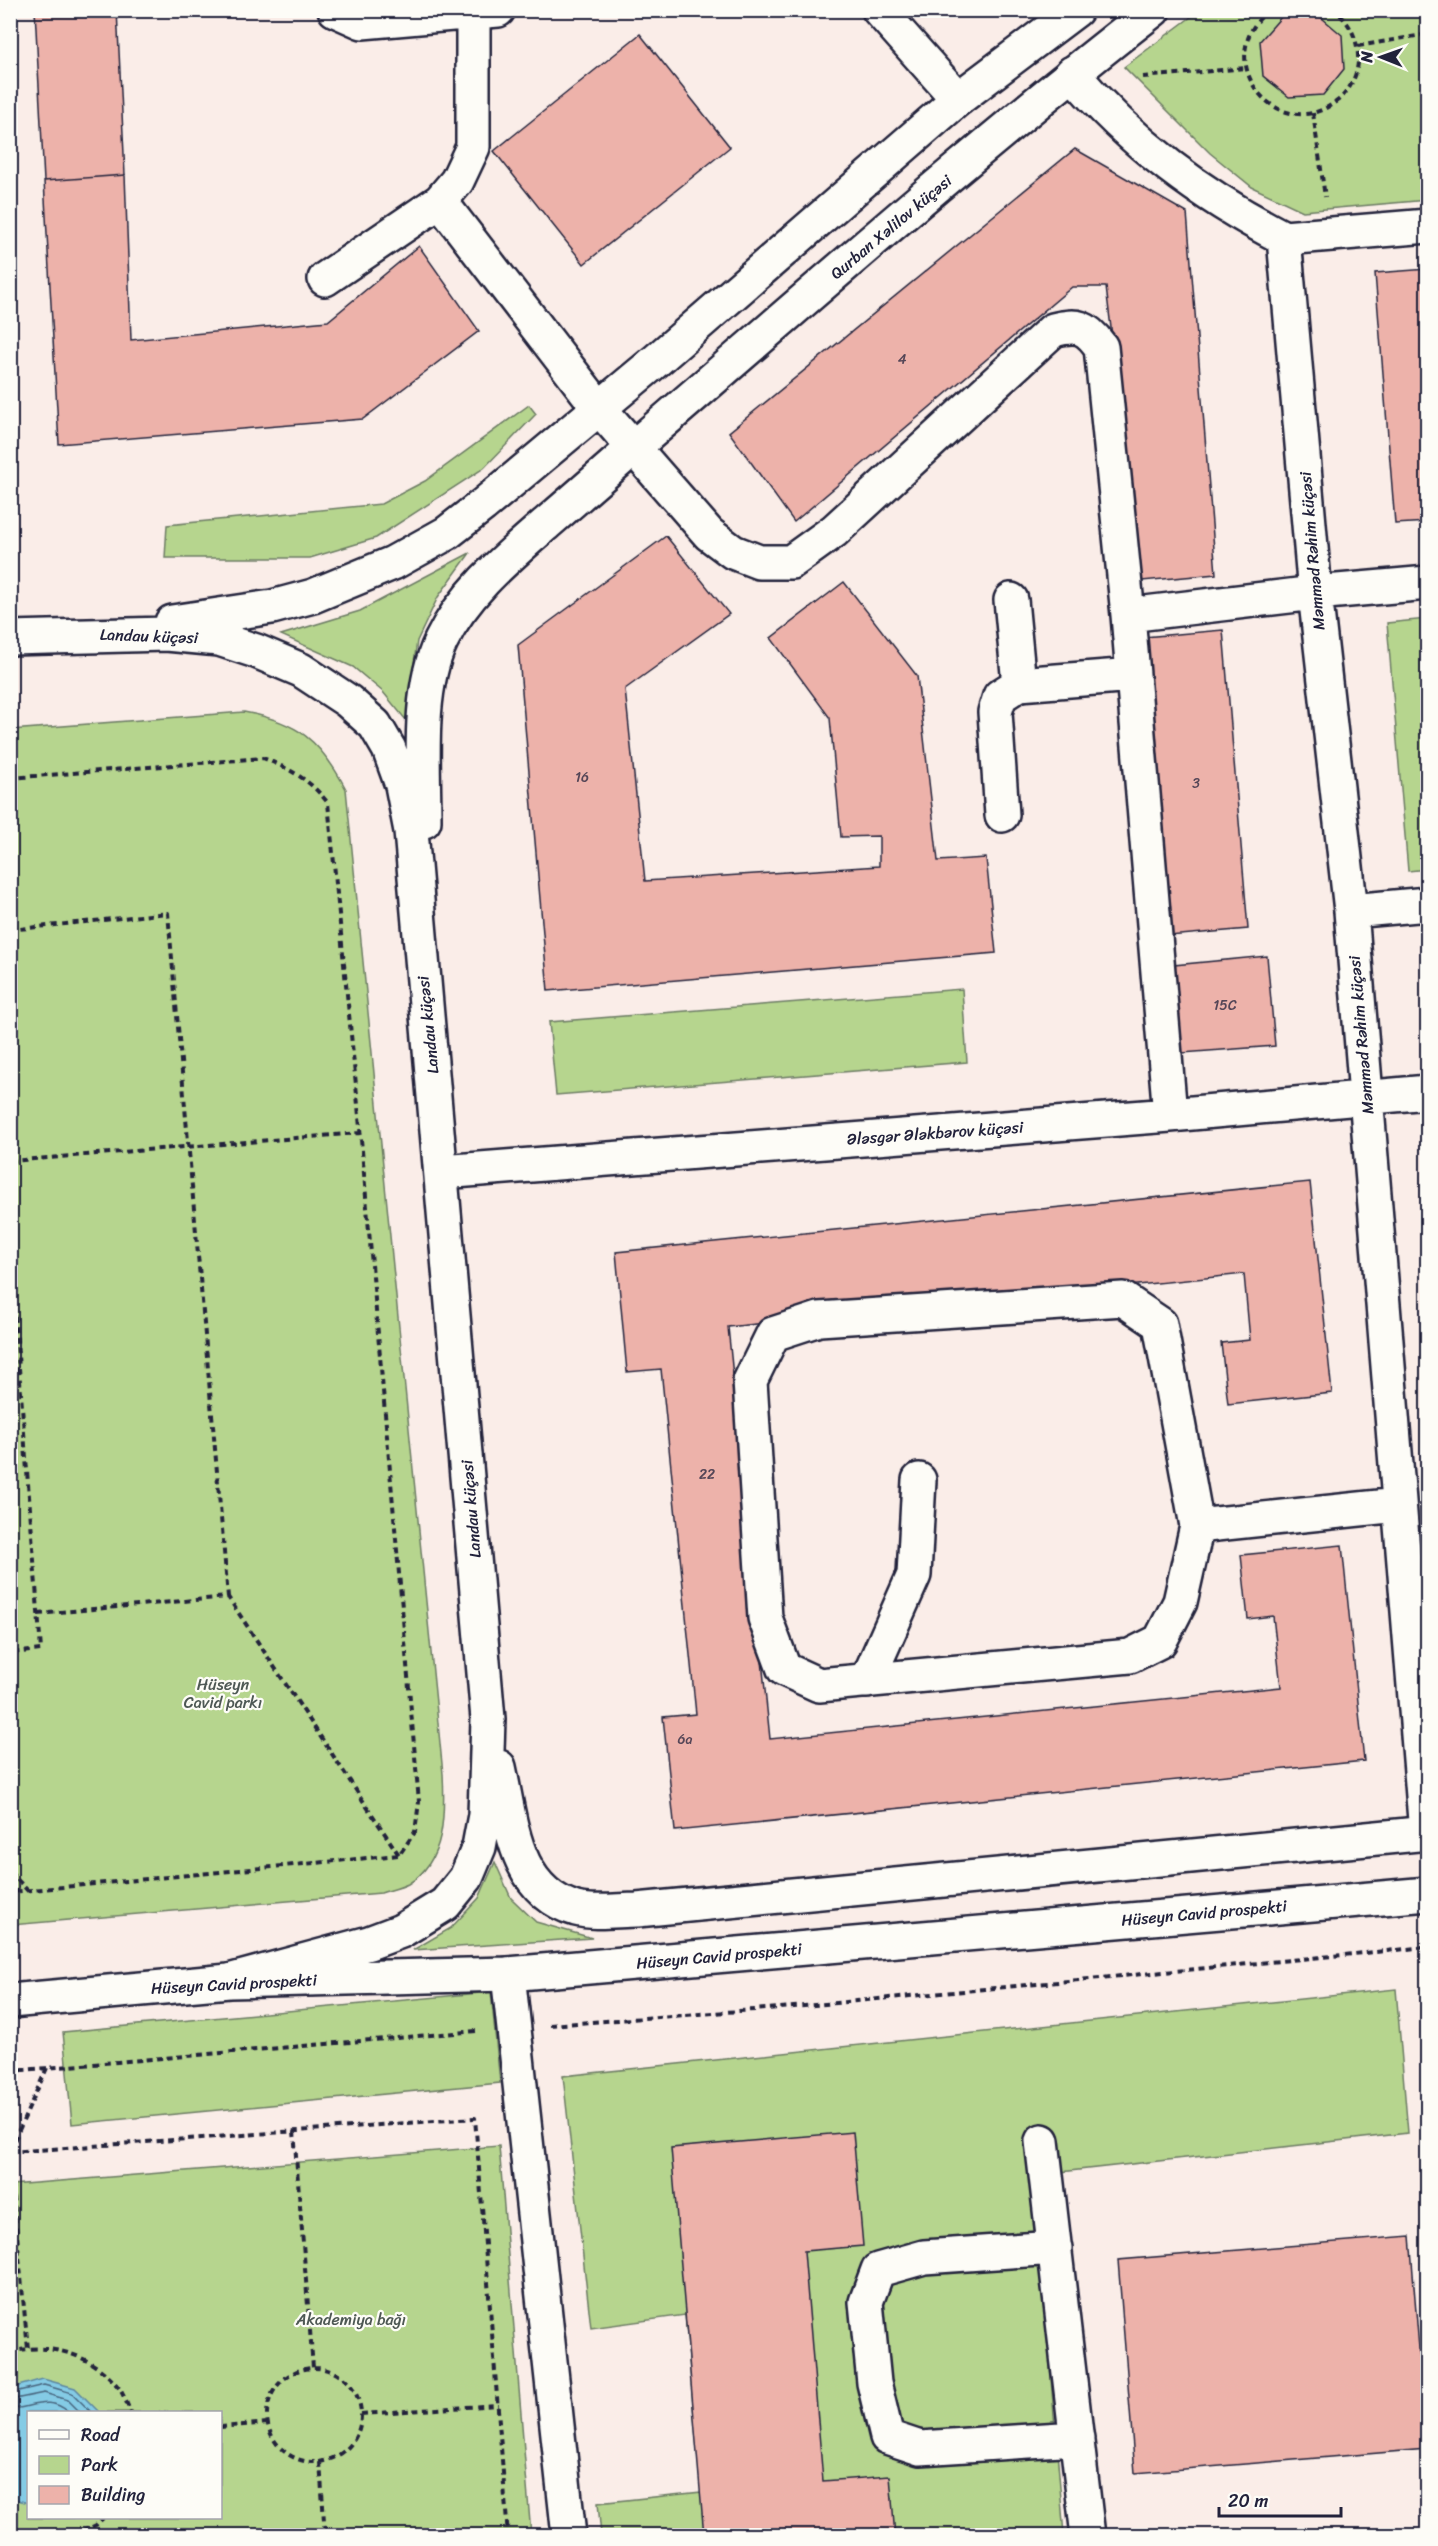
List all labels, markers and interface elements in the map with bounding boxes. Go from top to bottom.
north arrow [1351,27,1411,87]
text: N [1352,50,1381,64]
street label: Qurban Xəlilov küçəsi [823,167,959,287]
house number: 4 [898,347,907,372]
street label: Məmməd Rəhim küçəsi [1291,470,1333,631]
street label: Landau küçəsi [99,620,199,652]
house number: 16 [575,765,589,790]
house number: 3 [1192,771,1200,796]
street label: Məmməd Rəhim küçəsi [1340,954,1382,1115]
street label: Landau küçəsi [408,974,448,1075]
house number: 15C [1213,993,1237,1018]
street label: Ələsgər Ələkbərov küçəsi [846,1112,1025,1154]
street label: Landau küçəsi [452,1458,490,1559]
house number: 22 [699,1462,715,1487]
park label: Hüseyn Cavid parkı [184,1670,262,1717]
house number: 6a [678,1727,692,1752]
street label: Hüseyn Cavid prospekti [1120,1891,1289,1935]
street label: Hüseyn Cavid prospekti [635,1934,804,1978]
street label: Hüseyn Cavid prospekti [150,1965,318,2003]
park label: Akademiya bağı [295,2305,406,2334]
legend [27,2411,222,2519]
text: Road [81,2419,121,2451]
text: Park [81,2449,118,2481]
text: Building [81,2479,145,2511]
scale bar [1219,2480,1340,2518]
text: 20 m [1228,2485,1268,2517]

